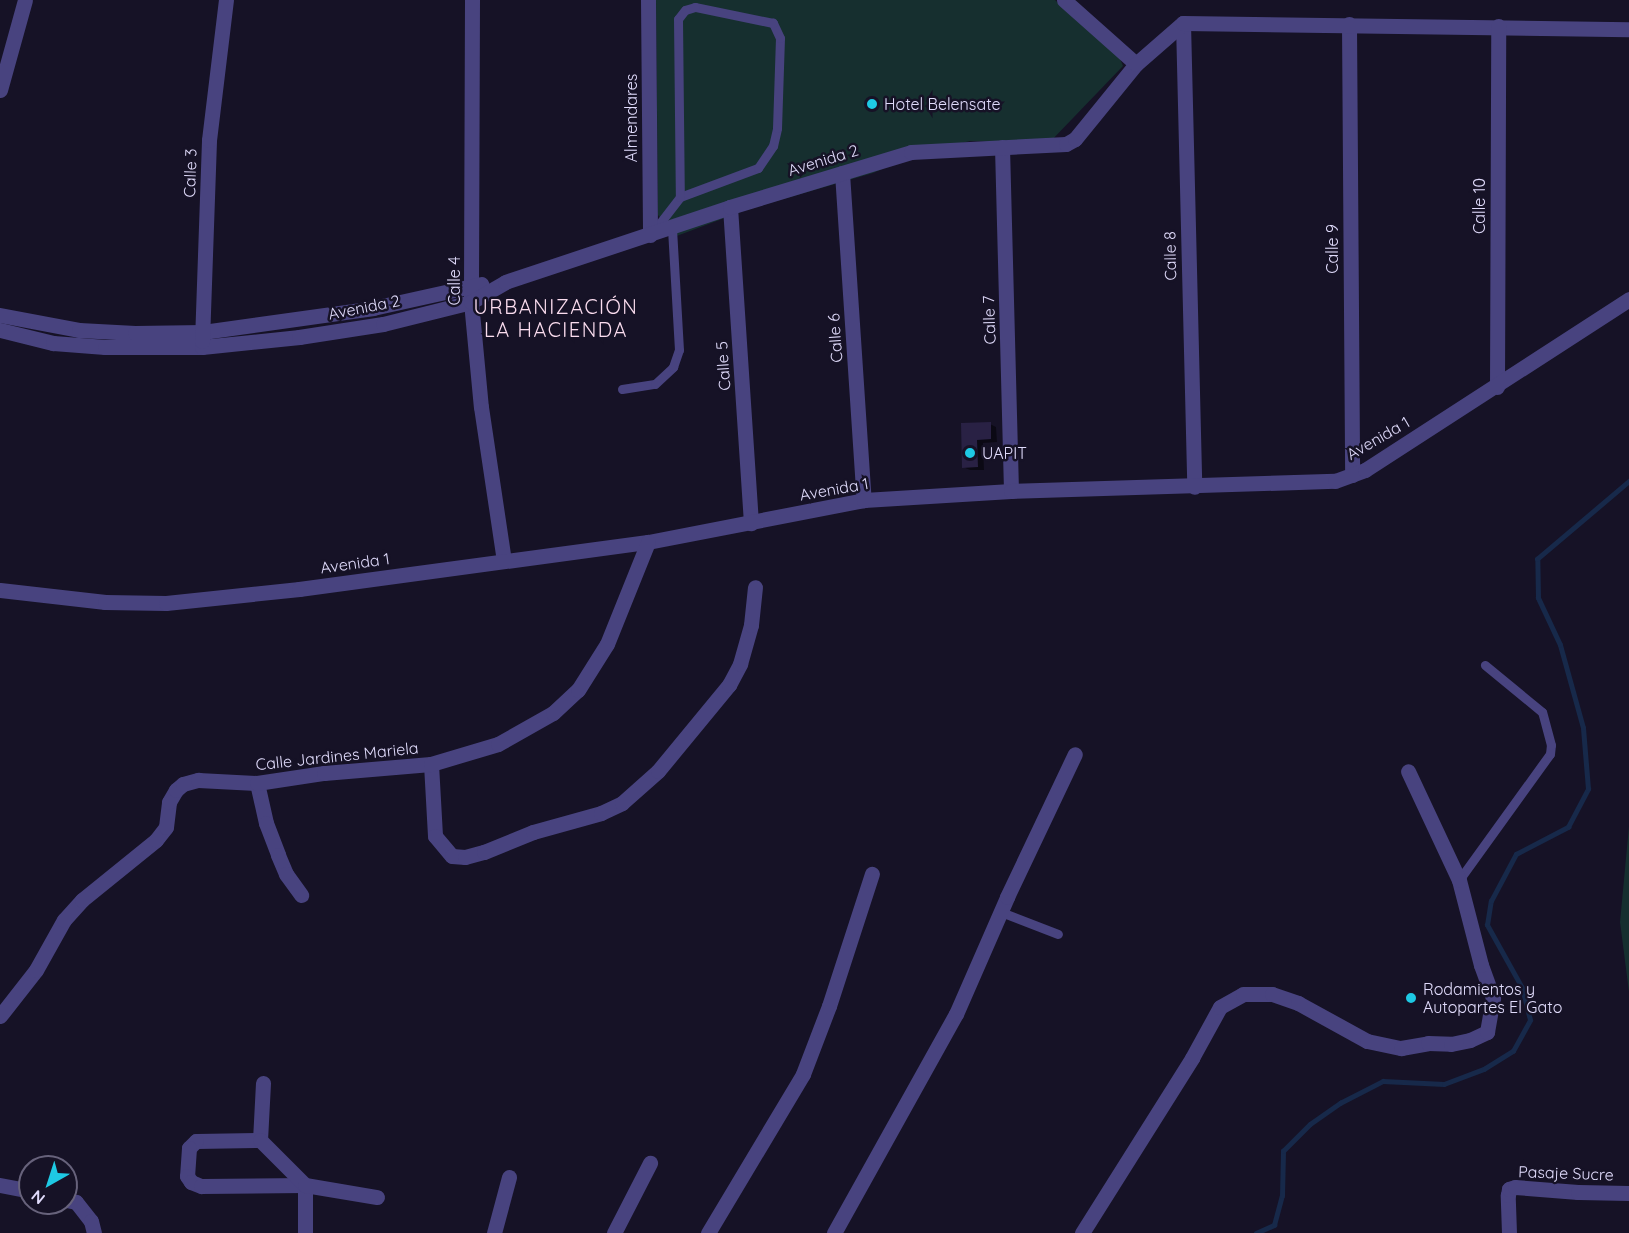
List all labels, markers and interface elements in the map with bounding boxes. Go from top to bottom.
street label: Almendares [621,74,641,162]
place label: Hotel Belensate [884,94,1001,114]
marker: Hotel Belensate [865,97,879,111]
street label: Avenida 2 [785,140,861,180]
street label: Calle 3 [180,148,200,198]
street label: Calle 10 [1469,178,1489,234]
street label: Calle 9 [1322,224,1342,274]
street label: Calle 8 [1160,231,1180,281]
street label: Calle 4 [444,256,464,306]
street label: Avenida 2 [327,291,401,323]
district label: URBANIZACIÓN LA HACIENDA [474,294,638,341]
street label: Calle 7 [979,295,999,345]
street label: Calle 6 [824,313,846,363]
street label: Calle 5 [712,341,734,391]
street label: Avenida 1 [1343,412,1413,464]
place label: UAPIT [982,443,1027,463]
marker: UAPIT [963,446,977,460]
street label: Avenida 1 [798,473,870,505]
street label: Avenida 1 [319,549,391,577]
street label: Calle Jardines Mariela [255,738,419,774]
place label: Rodamientos y Autopartes El Gato [1423,979,1562,1017]
marker: Rodamientos y Autopartes El Gato [1404,991,1418,1005]
north arrow [18,1155,78,1215]
street label: Pasaje Sucre [1518,1162,1614,1184]
text: N [27,1186,49,1209]

